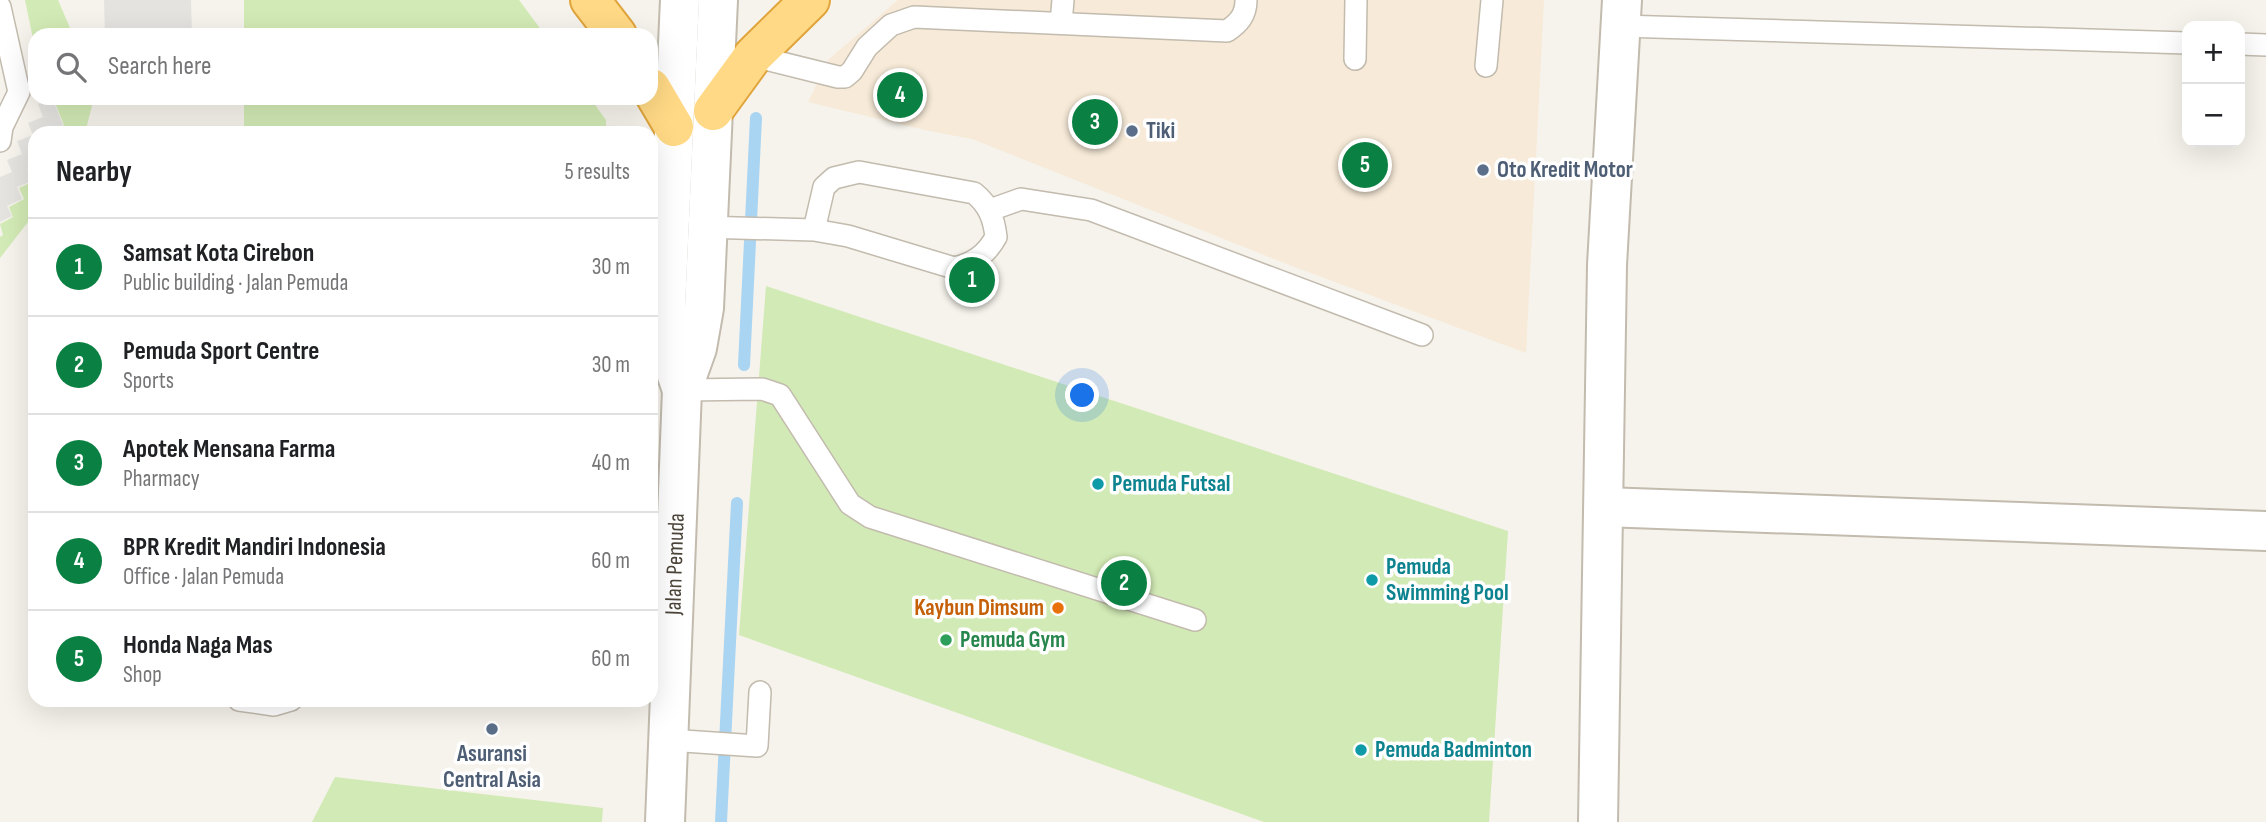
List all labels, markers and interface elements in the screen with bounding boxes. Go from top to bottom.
map controls [2182,21,2245,147]
button: + [2182,21,2245,84]
search box [28,28,658,105]
icon: search [52,48,90,86]
text: Search here [108,51,211,82]
pin: 4 [877,69,923,121]
button: − [2182,84,2245,147]
pin: 3 [1072,96,1118,148]
place label: Tiki [1146,117,1175,145]
marker: Tiki [1124,123,1140,139]
pin: 5 [1342,139,1388,191]
text: Nearby [56,154,132,190]
place label: Oto Kredit Motor [1497,156,1633,184]
text: 5 results [564,158,630,186]
marker: Oto Kredit Motor [1475,162,1491,178]
text: Samsat Kota Cirebon [123,238,314,269]
text: 1 [74,253,84,281]
text: 30 m [592,253,630,281]
pin: 1 [949,254,995,306]
text: Public building · Jalan Pemuda [123,269,348,297]
text: Pemuda Sport Centre [123,336,319,367]
text: 2 [74,351,84,379]
text: 30 m [592,351,630,379]
text: Sports [123,367,174,395]
your location [1065,378,1099,412]
text: Apotek Mensana Farma [123,434,335,465]
text: 3 [74,449,84,477]
text: 40 m [592,449,630,477]
text: Pharmacy [123,465,200,493]
place label: Pemuda Futsal [1112,470,1230,498]
marker: Pemuda Futsal [1090,476,1106,492]
street label: Jalan Pemuda [659,513,691,616]
text: BPR Kredit Mandiri Indonesia [123,532,386,563]
text: 4 [74,547,84,575]
text: 60 m [591,547,630,575]
place label: Pemuda Swimming Pool [1386,553,1509,607]
pin: 2 [1101,557,1147,609]
text: Office · Jalan Pemuda [123,563,284,591]
marker: Pemuda Swimming Pool [1364,572,1380,588]
place label: Kaybun Dimsum [914,594,1044,622]
marker: Kaybun Dimsum [1050,600,1066,616]
place label: Pemuda Gym [960,626,1065,654]
text: Honda Naga Mas [123,630,273,661]
marker: Pemuda Gym [938,632,954,648]
text: 5 [74,645,84,673]
text: 60 m [591,645,630,673]
text: Shop [123,661,162,689]
marker: Asuransi Central Asia [484,721,500,737]
place label: Pemuda Badminton [1375,736,1532,764]
place label: Asuransi Central Asia [443,740,541,794]
marker: Pemuda Badminton [1353,742,1369,758]

